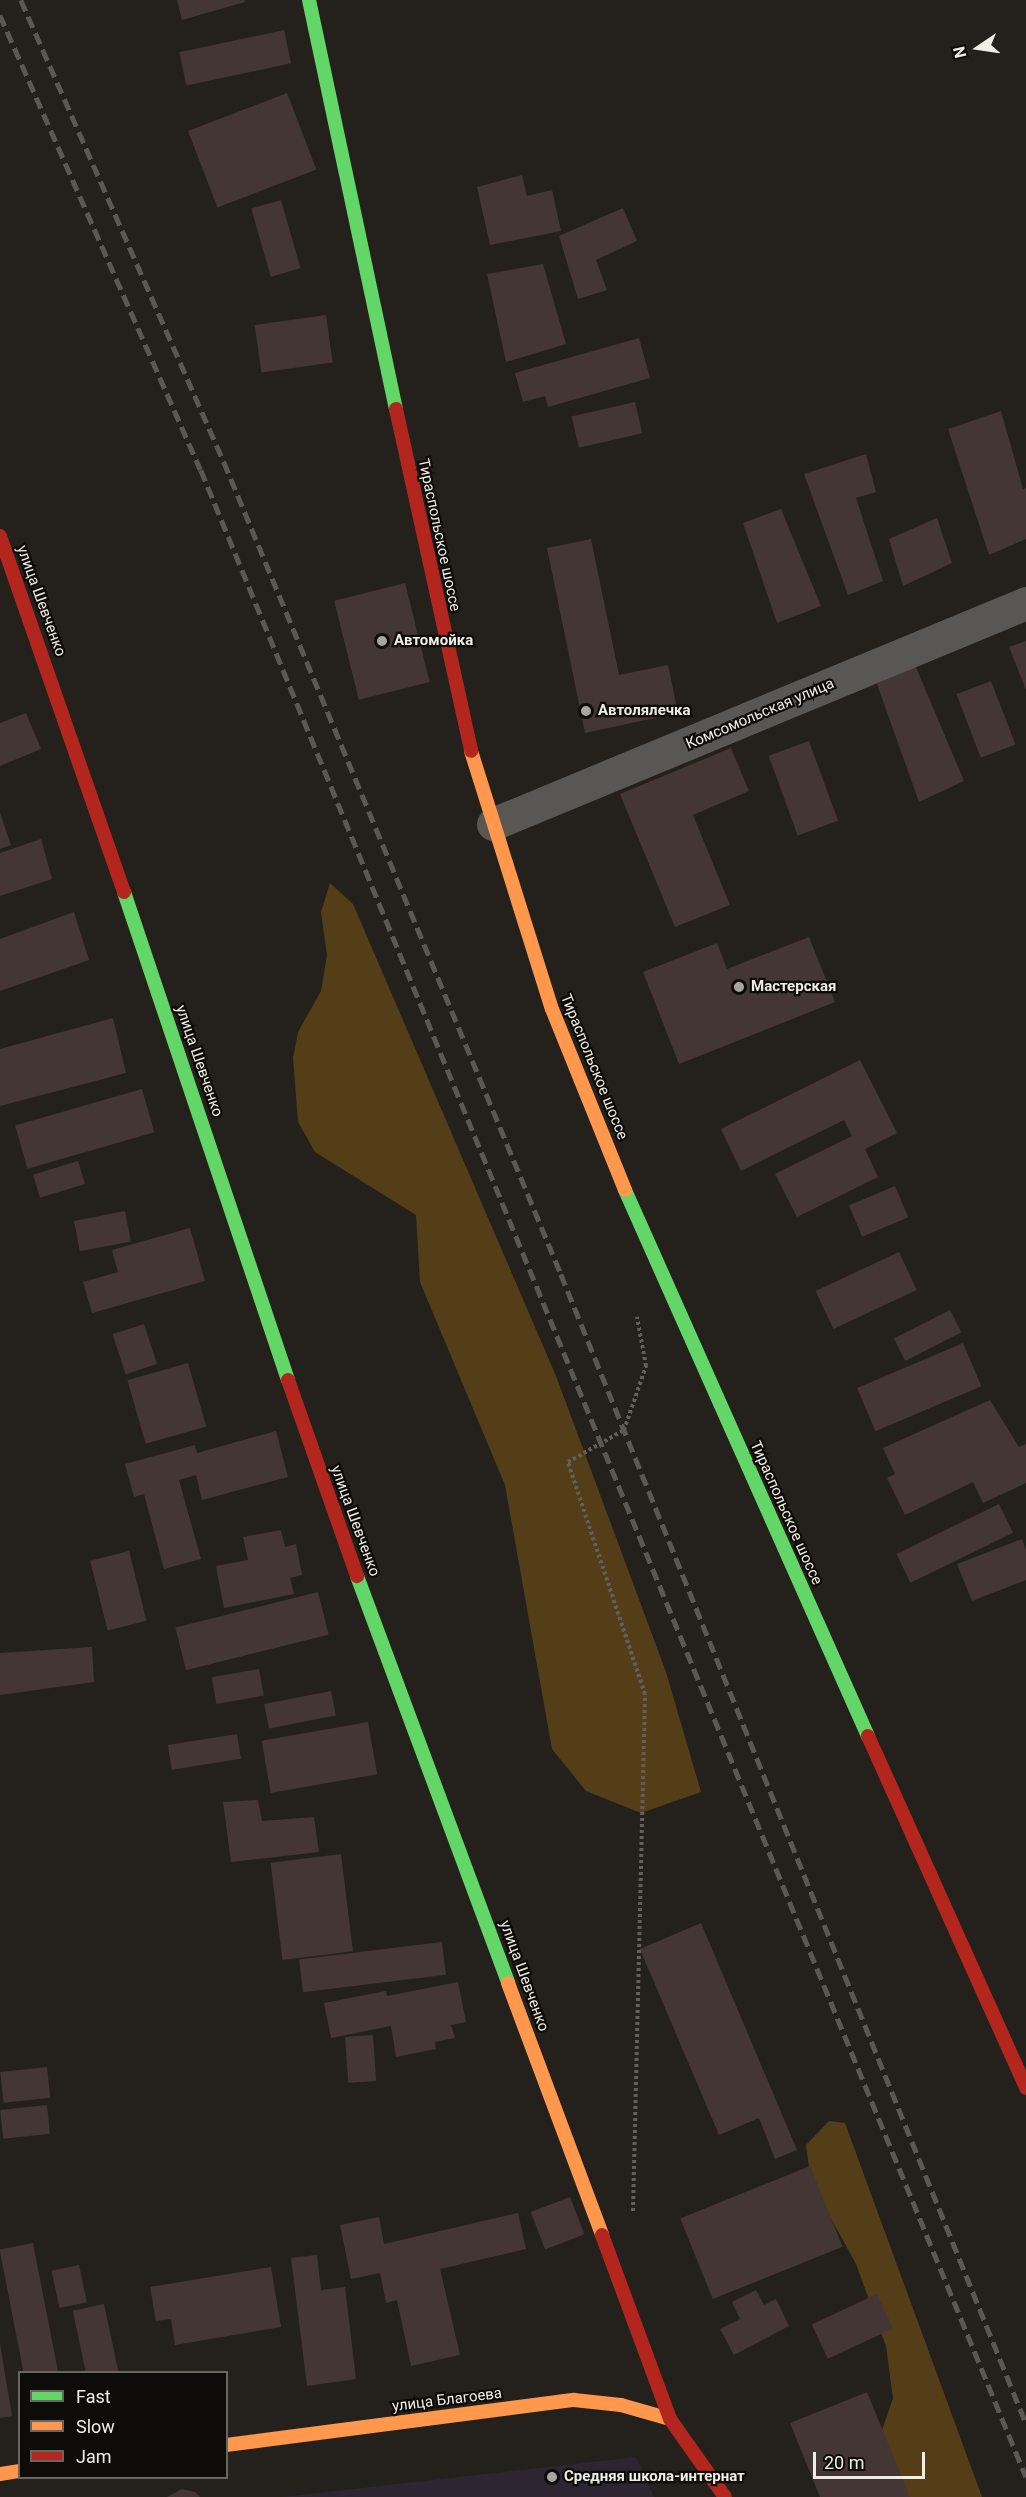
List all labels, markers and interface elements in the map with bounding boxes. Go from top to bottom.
north arrow [948,18,1008,78]
text: N [949,45,971,60]
street label: Тираспольское шоссе [414,457,464,613]
street label: улица Шевченко [13,543,69,659]
place label: Автомойка [394,632,473,650]
marker: Автомойка [375,634,389,648]
street label: Комсомольская улица [683,675,837,753]
place label: Автолялечка [598,702,691,720]
marker: Автолялечка [579,704,593,718]
place label: Мастерская [751,978,836,996]
marker: Мастерская [732,980,746,994]
street label: Тираспольское шоссе [557,992,631,1142]
street label: улица Шевченко [171,1003,227,1119]
street label: Тираспольское шоссе [746,1438,826,1588]
street label: улица Шевченко [327,1463,383,1579]
street label: улица Шевченко [496,1918,552,2034]
legend [18,2371,228,2479]
street label: улица Благоева [391,2384,503,2416]
text: Fast [76,2386,111,2407]
text: Slow [76,2416,115,2437]
scale bar [816,2440,928,2478]
text: Jam [76,2446,112,2467]
text: 20 m [824,2452,864,2473]
place label: Средняя школа-интернат [564,2468,745,2486]
marker: Средняя школа-интернат [545,2470,559,2484]

